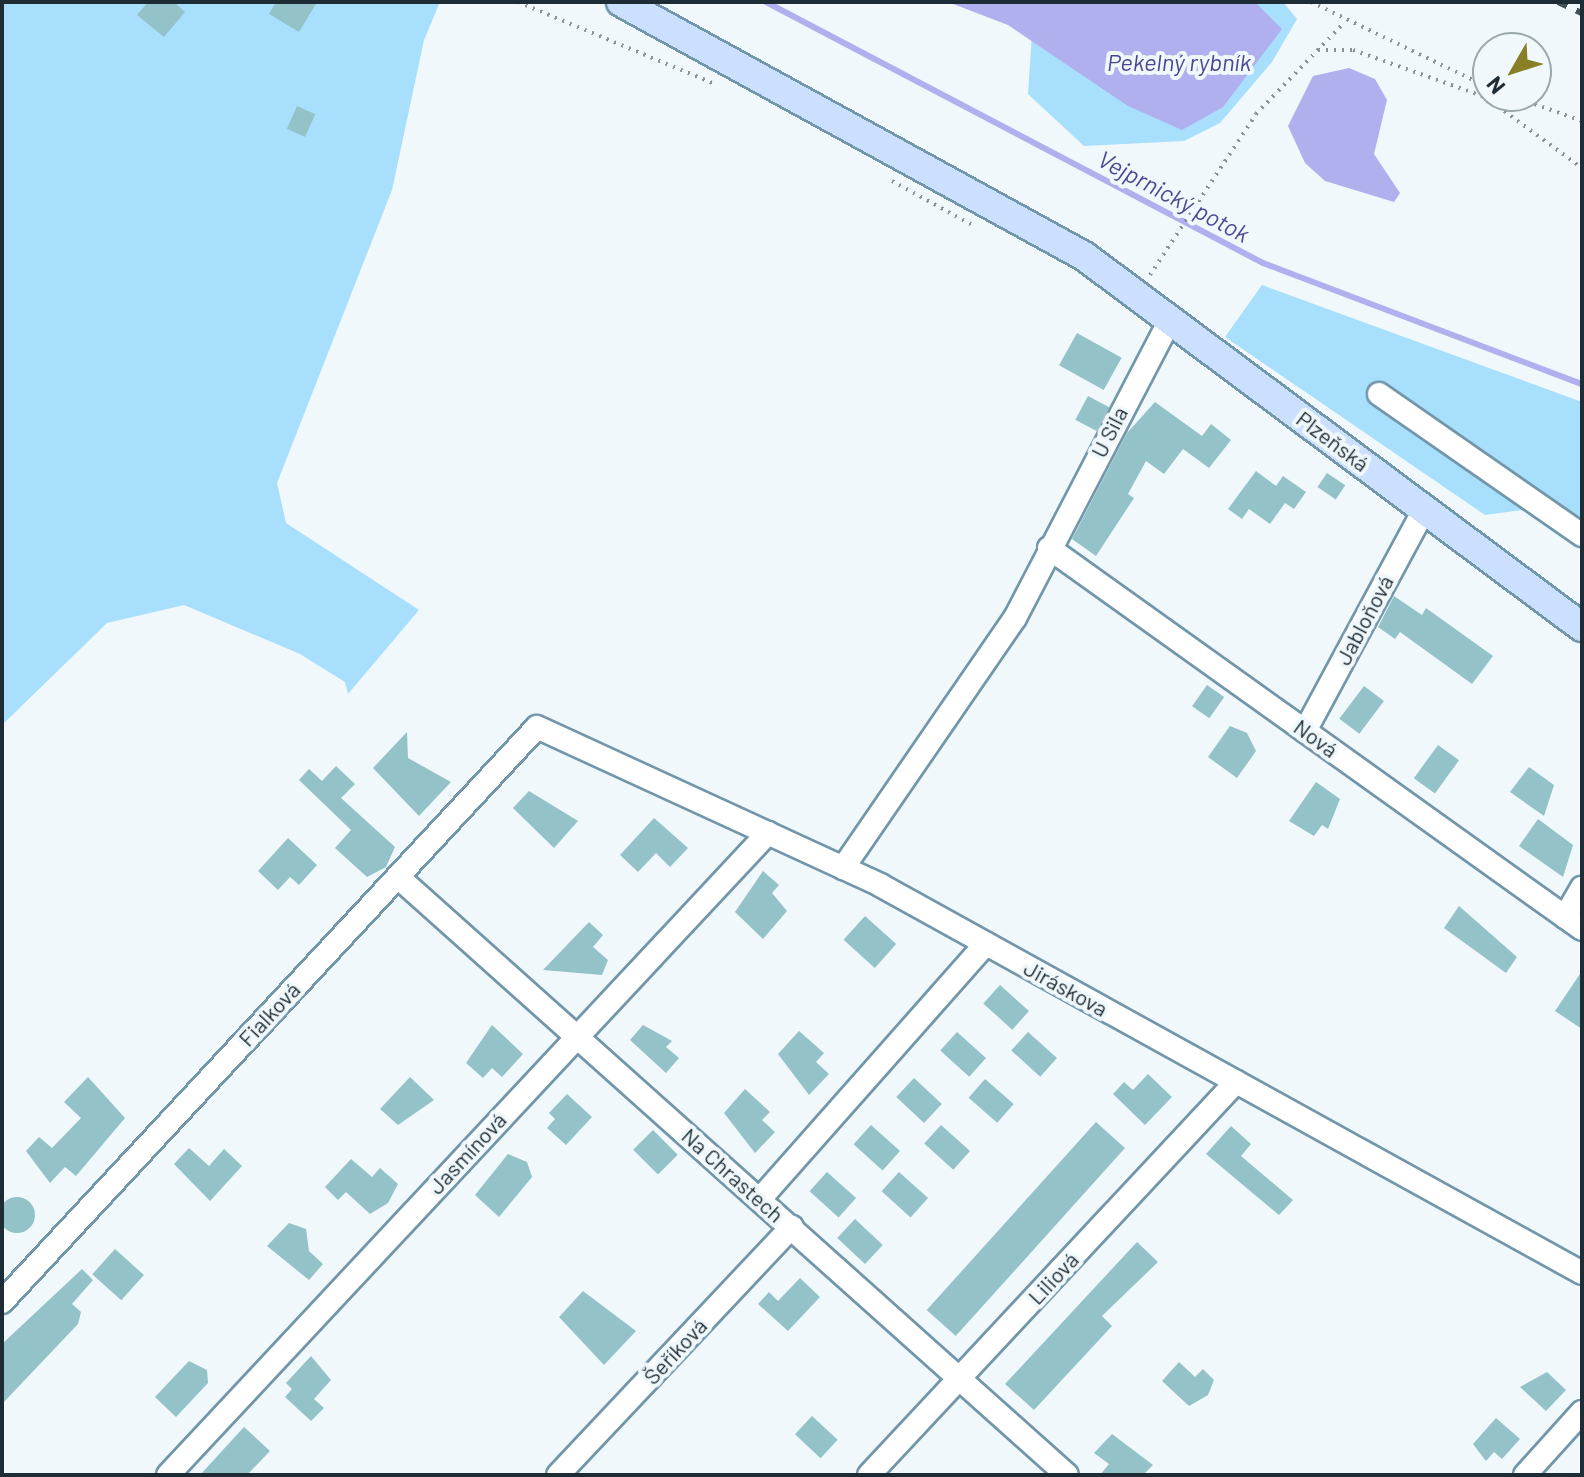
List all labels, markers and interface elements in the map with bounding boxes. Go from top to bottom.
north arrow [1472,32,1552,112]
water label: Pekelný rybník [1107,48,1251,76]
text: N [1480,72,1510,100]
water label: Vejprnický potok [1093,144,1255,248]
street label: U Sila [1085,402,1133,462]
street label: Plzeňská [1291,405,1375,477]
street label: Jabloňová [1329,571,1399,669]
street label: Nová [1289,713,1343,763]
street label: Jiráskova [1020,954,1112,1022]
street label: Fialková [233,976,305,1052]
street label: Jasmínová [423,1107,511,1199]
street label: Na Chrastech [677,1122,789,1228]
street label: Liliová [1022,1246,1084,1310]
street label: Šeříková [638,1312,712,1390]

